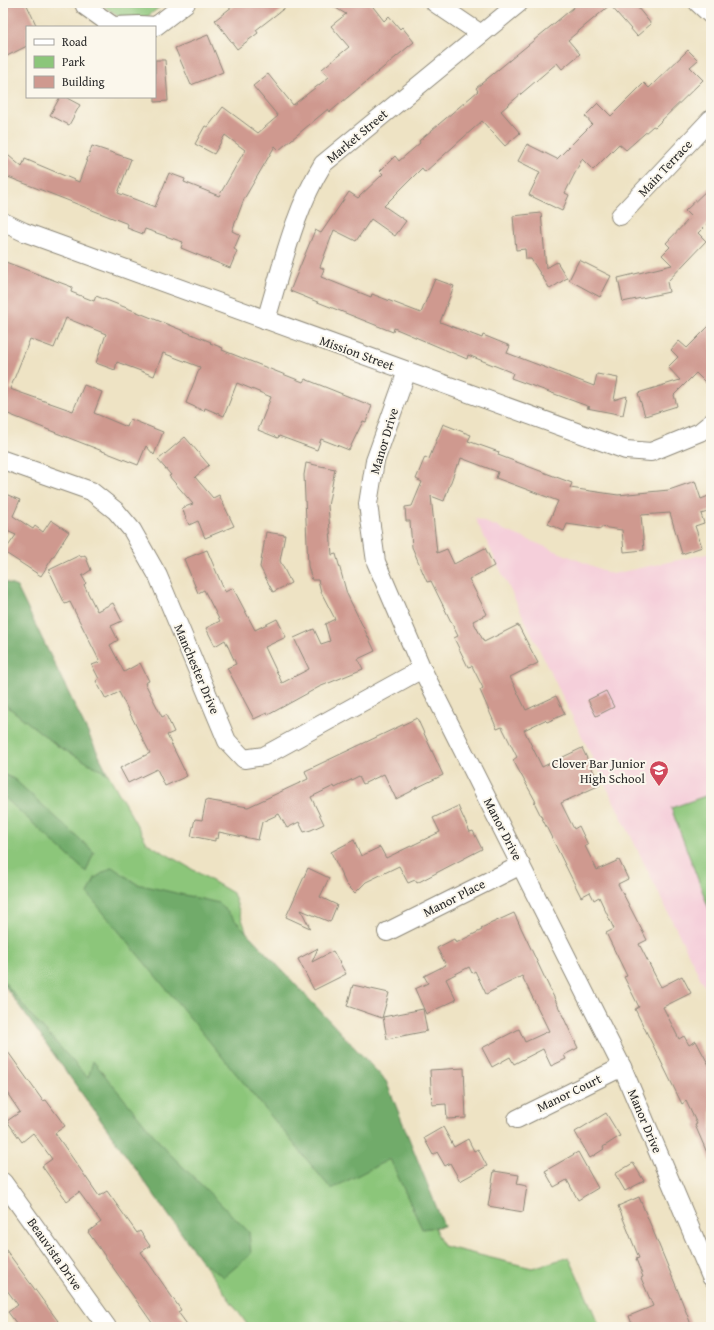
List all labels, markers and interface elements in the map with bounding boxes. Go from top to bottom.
legend [26,26,156,98]
text: Road [62,33,88,50]
text: Park [62,53,86,70]
text: Building [62,73,105,90]
street label: Market Street [322,104,392,167]
street label: Main Terrace [633,135,697,201]
street label: Mission Street [317,331,397,375]
street label: Manor Drive [365,406,403,476]
street label: Manchester Drive [169,621,225,717]
place label: Clover Bar Junior High School [552,754,646,788]
school or university icon: Clover Bar Junior High School [648,759,670,787]
street label: Manor Drive [479,794,527,864]
street label: Manor Place [420,874,488,922]
street label: Manor Court [534,1069,605,1117]
street label: Manor Drive [623,1086,667,1156]
street label: Beauvista Drive [23,1214,87,1294]

